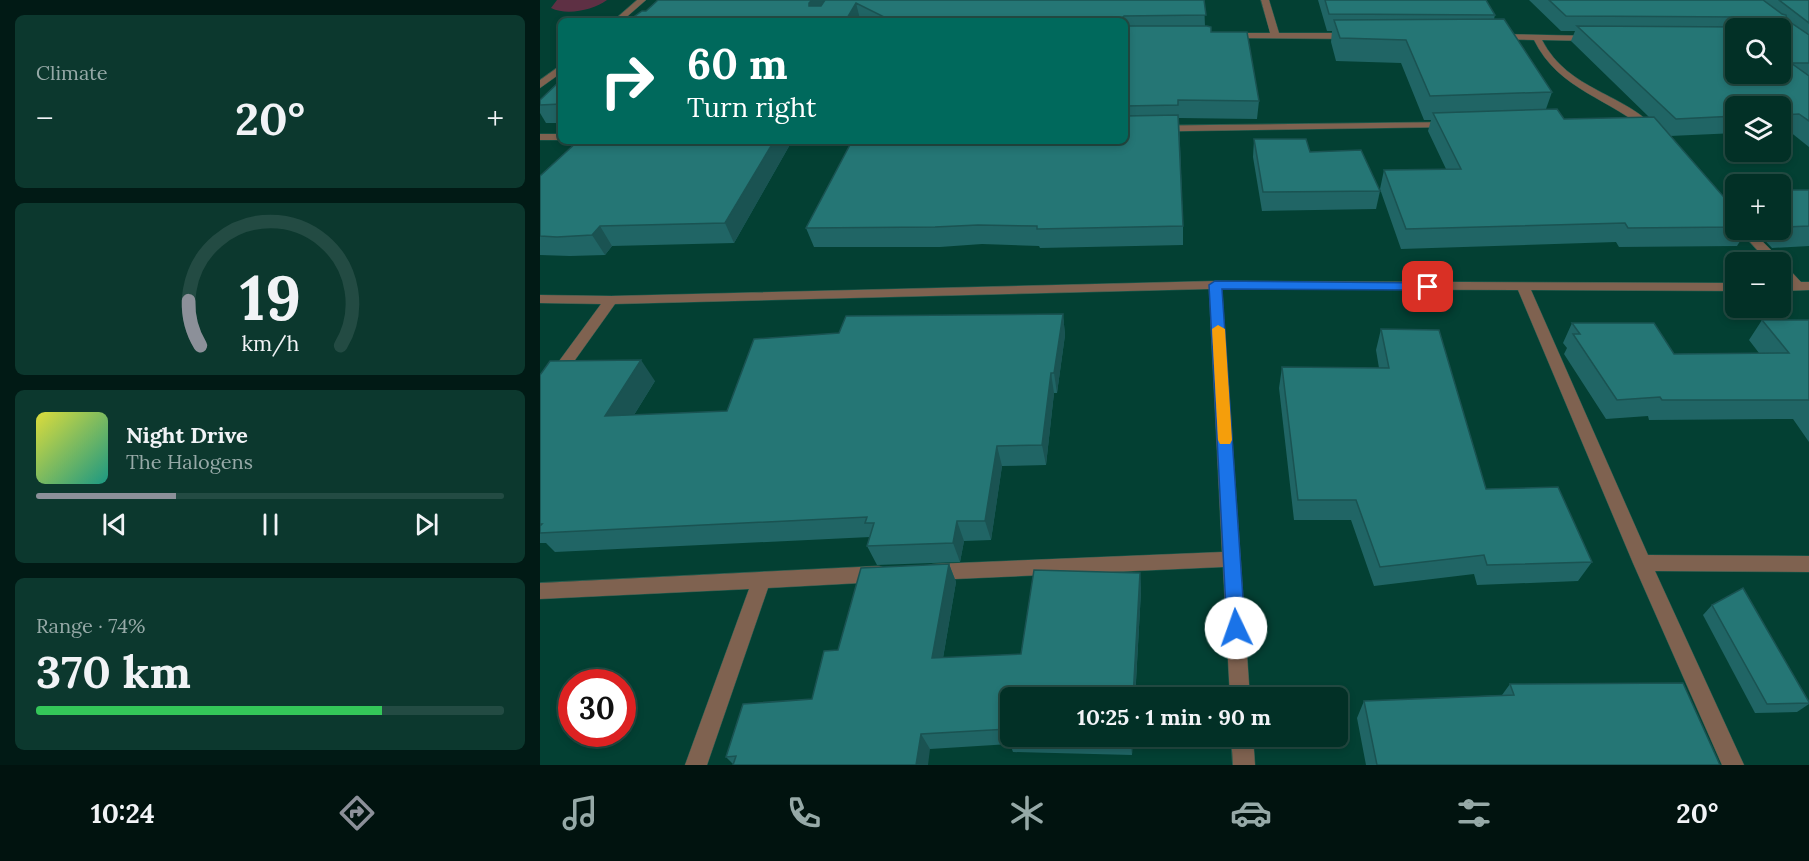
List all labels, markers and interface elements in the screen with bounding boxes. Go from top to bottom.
map controls [1725,18,1791,318]
button: search [1725,18,1791,84]
text: 60 m [687,37,788,91]
icon: right [588,42,666,120]
text: Climate [36,60,108,85]
text: 20° [235,90,305,147]
text: Turn right [687,90,816,124]
button: layers [1725,96,1791,162]
text: − [36,97,54,139]
text: + [486,97,504,139]
button: + [1725,174,1791,240]
button: − [1725,252,1791,318]
text: 19 [239,257,301,337]
pin [1402,261,1453,312]
icon: arrive [1411,270,1444,303]
text: km/h [241,329,299,357]
text: Night Drive [126,421,248,449]
text: The Halogens [126,449,253,474]
icon: previous [98,508,131,541]
icon: pause [254,508,287,541]
icon: next [410,508,443,541]
position arrow [1204,596,1268,660]
text: Range · 74% [36,613,146,638]
text: 370 km [36,643,191,700]
speed limit sign: 30 [558,669,636,747]
text: 10:25 · 1 min · 90 m [1077,703,1271,731]
icon: directions [336,792,378,834]
icon: music [559,792,601,834]
icon: phone [783,792,825,834]
icon: climate [1006,792,1048,834]
icon: car [1230,792,1272,834]
icon: filters [1453,792,1495,834]
text: 10:24 [91,796,155,830]
text: 20° [1676,796,1718,830]

